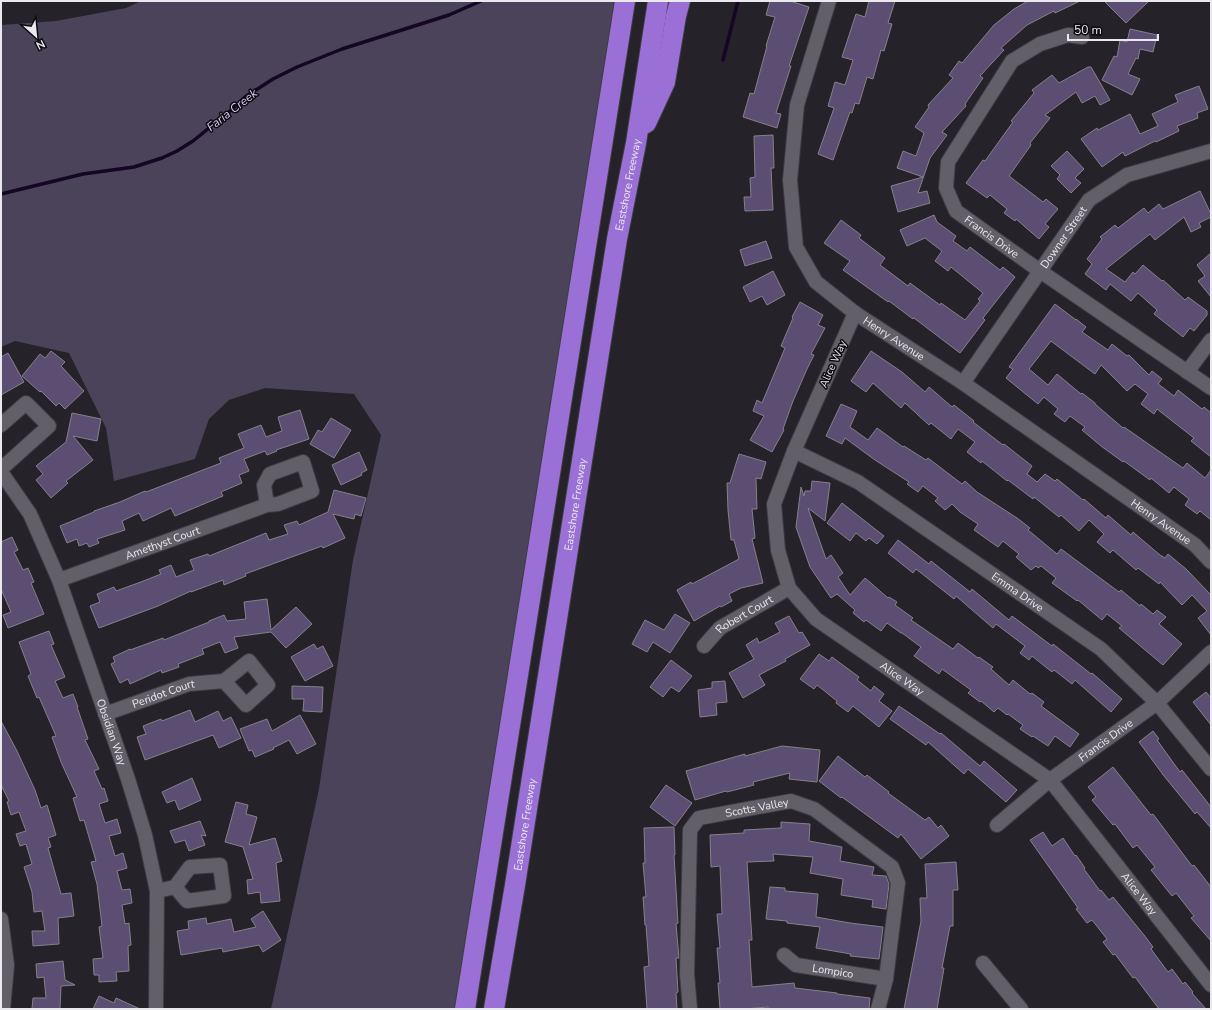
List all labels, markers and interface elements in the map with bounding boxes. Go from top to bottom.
north arrow [16,16,56,56]
scale bar [1068,16,1158,42]
text: 50 m [1074,22,1102,38]
text: N [33,36,47,53]
water label: Faria Creek [203,85,261,135]
street label: Eastshore Freeway [611,137,644,232]
street label: Downer Street [1037,203,1090,271]
street label: Francis Drive [961,212,1022,261]
street label: Henry Avenue [860,313,928,364]
street label: Alice Way [816,338,850,390]
street label: Eastshore Freeway [560,457,590,552]
street label: Henry Avenue [1128,495,1195,548]
street label: Amethyst Court [123,522,202,563]
street label: Emma Drive [989,569,1047,615]
street label: Robert Court [712,591,776,636]
street label: Alice Way [877,658,928,699]
street label: Peridot Court [130,676,195,711]
street label: Obsidian Way [93,697,130,768]
street label: Francis Drive [1075,715,1136,765]
street label: Eastshore Freeway [510,777,539,872]
street label: Scotts Valley [724,794,790,821]
street label: Alice Way [1118,869,1161,918]
street label: Lompico [811,960,855,981]

